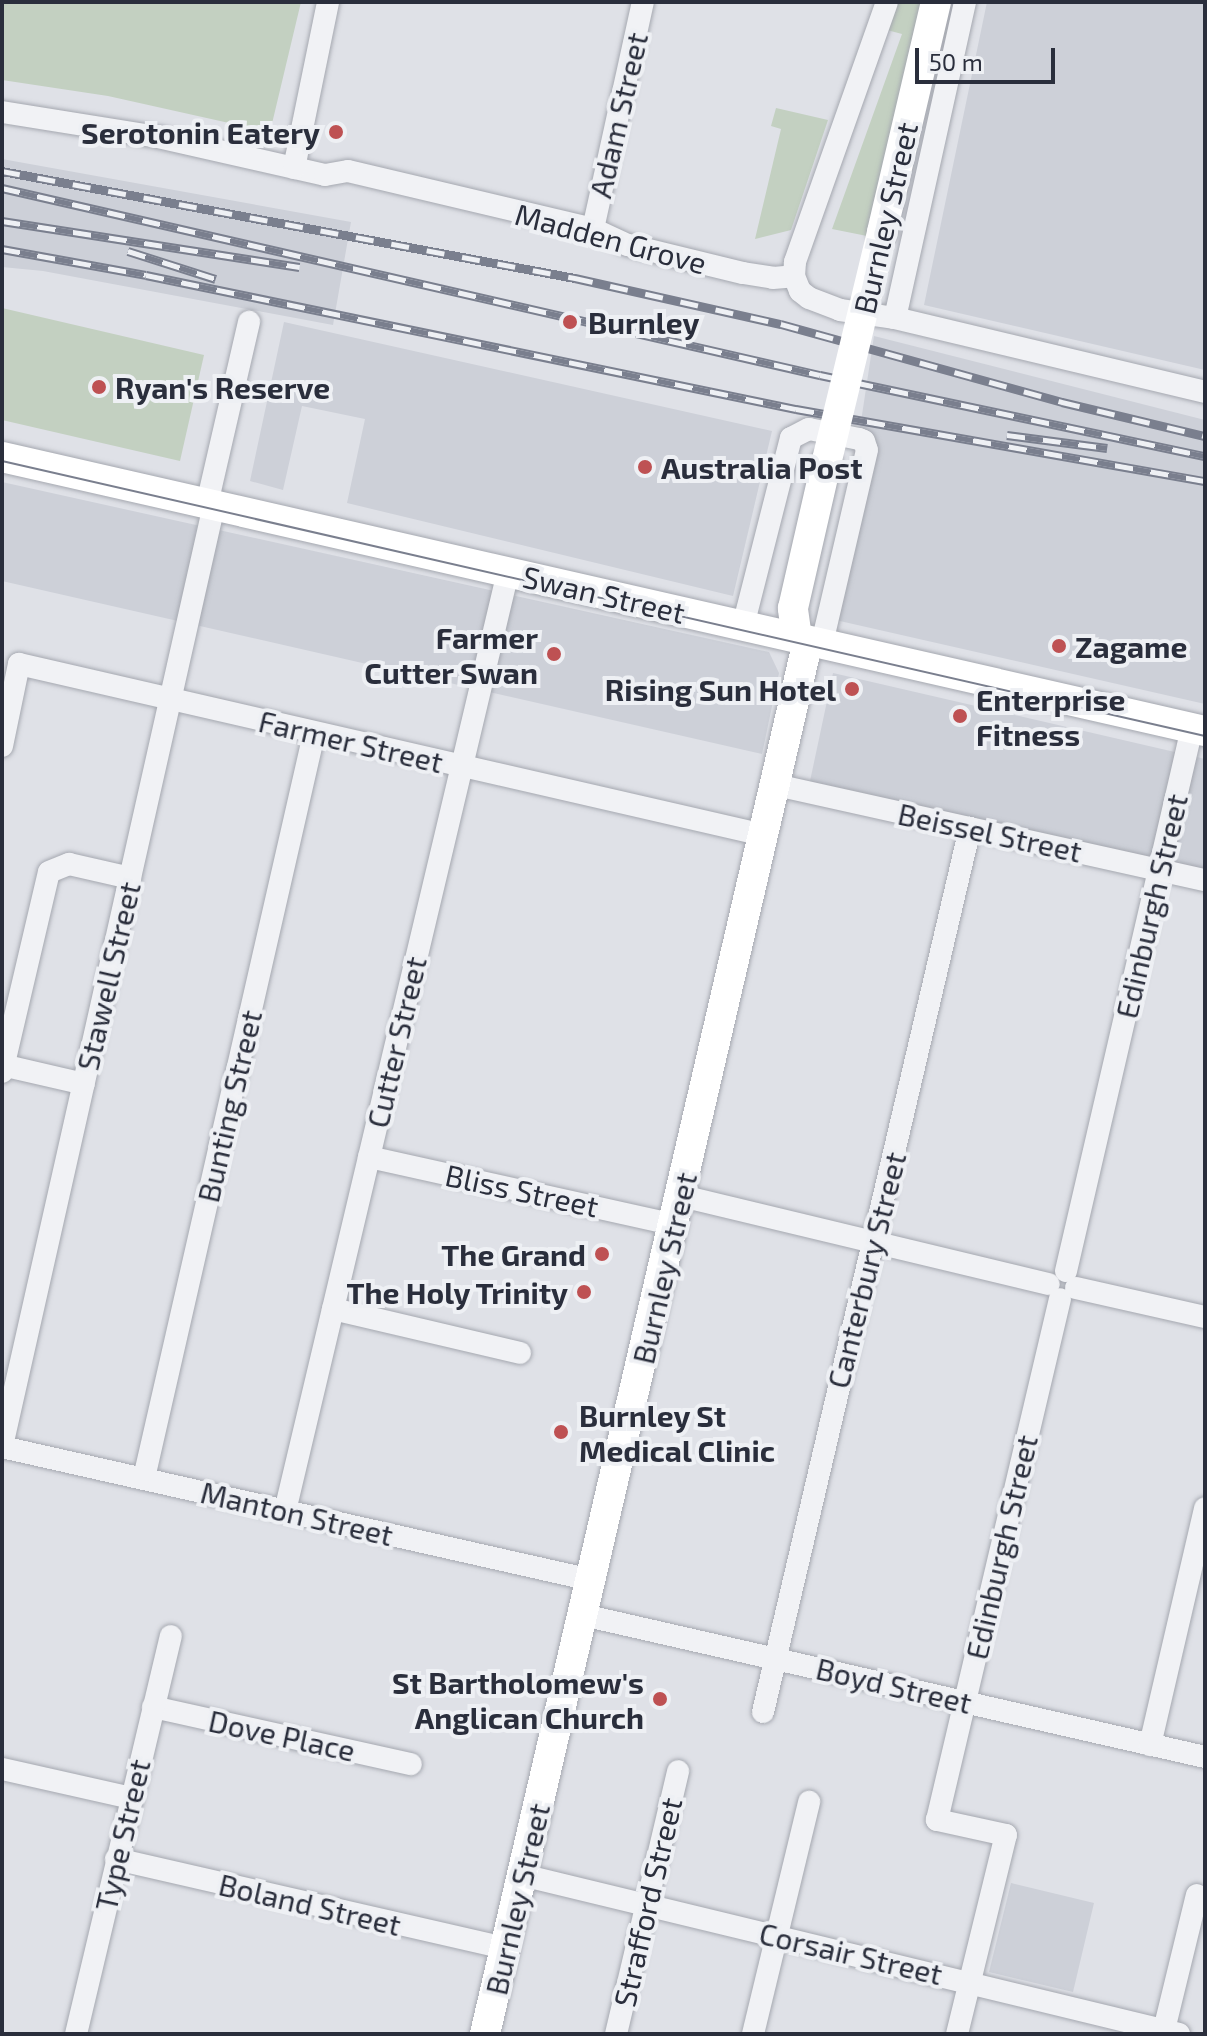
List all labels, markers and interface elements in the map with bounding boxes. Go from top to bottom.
street label: Adam Street [581,29,655,201]
scale bar [919,32,1059,82]
text: 50 m [929,47,983,76]
place label: Serotonin Eatery [81,114,320,150]
street label: Burnley Street [845,118,925,318]
marker: Serotonin Eatery [327,123,345,141]
street label: Madden Grove [511,195,711,281]
place label: Burnley [588,304,699,340]
marker: Burnley [559,311,581,333]
place label: Ryan's Reserve [115,369,330,405]
marker: Ryan's Reserve [90,378,108,396]
place label: Australia Post [661,449,863,485]
marker: Australia Post [636,458,654,476]
street label: Swan Street [519,558,689,630]
place label: Farmer Cutter Swan [364,619,538,690]
place label: Zagame [1075,628,1187,664]
marker: Zagame [1050,637,1068,655]
marker: Farmer Cutter Swan [545,645,563,663]
place label: Rising Sun Hotel [605,671,836,707]
marker: Rising Sun Hotel [843,680,861,698]
place label: Enterprise Fitness [976,681,1125,752]
street label: Farmer Street [255,702,447,780]
marker: Enterprise Fitness [951,707,969,725]
street label: Edinburgh Street [1108,790,1194,1022]
street label: Beissel Street [894,795,1086,869]
street label: Stawell Street [69,878,147,1074]
street label: Cutter Street [359,953,433,1131]
street label: Bunting Street [189,1006,269,1206]
street label: Canterbury Street [819,1148,913,1392]
street label: Bliss Street [442,1156,602,1224]
street label: Burnley Street [624,1168,704,1368]
place label: The Grand [441,1236,586,1272]
marker: The Grand [593,1245,611,1263]
place label: The Holy Trinity [345,1274,568,1310]
marker: The Holy Trinity [575,1283,593,1301]
place label: Burnley St Medical Clinic [579,1397,776,1468]
marker: Burnley St Medical Clinic [550,1421,572,1443]
street label: Edinburgh Street [958,1431,1044,1663]
street label: Manton Street [197,1473,397,1553]
street label: Boyd Street [813,1650,975,1720]
place label: St Bartholomew's Anglican Church [392,1664,644,1734]
marker: St Bartholomew's Anglican Church [651,1690,669,1708]
street label: Dove Place [205,1702,359,1768]
street label: Type Street [87,1756,157,1914]
street label: Strafford Street [605,1794,689,2010]
street label: Burnley Street [477,1799,557,1999]
street label: Boland Street [215,1866,405,1942]
street label: Corsair Street [756,1914,946,1992]

